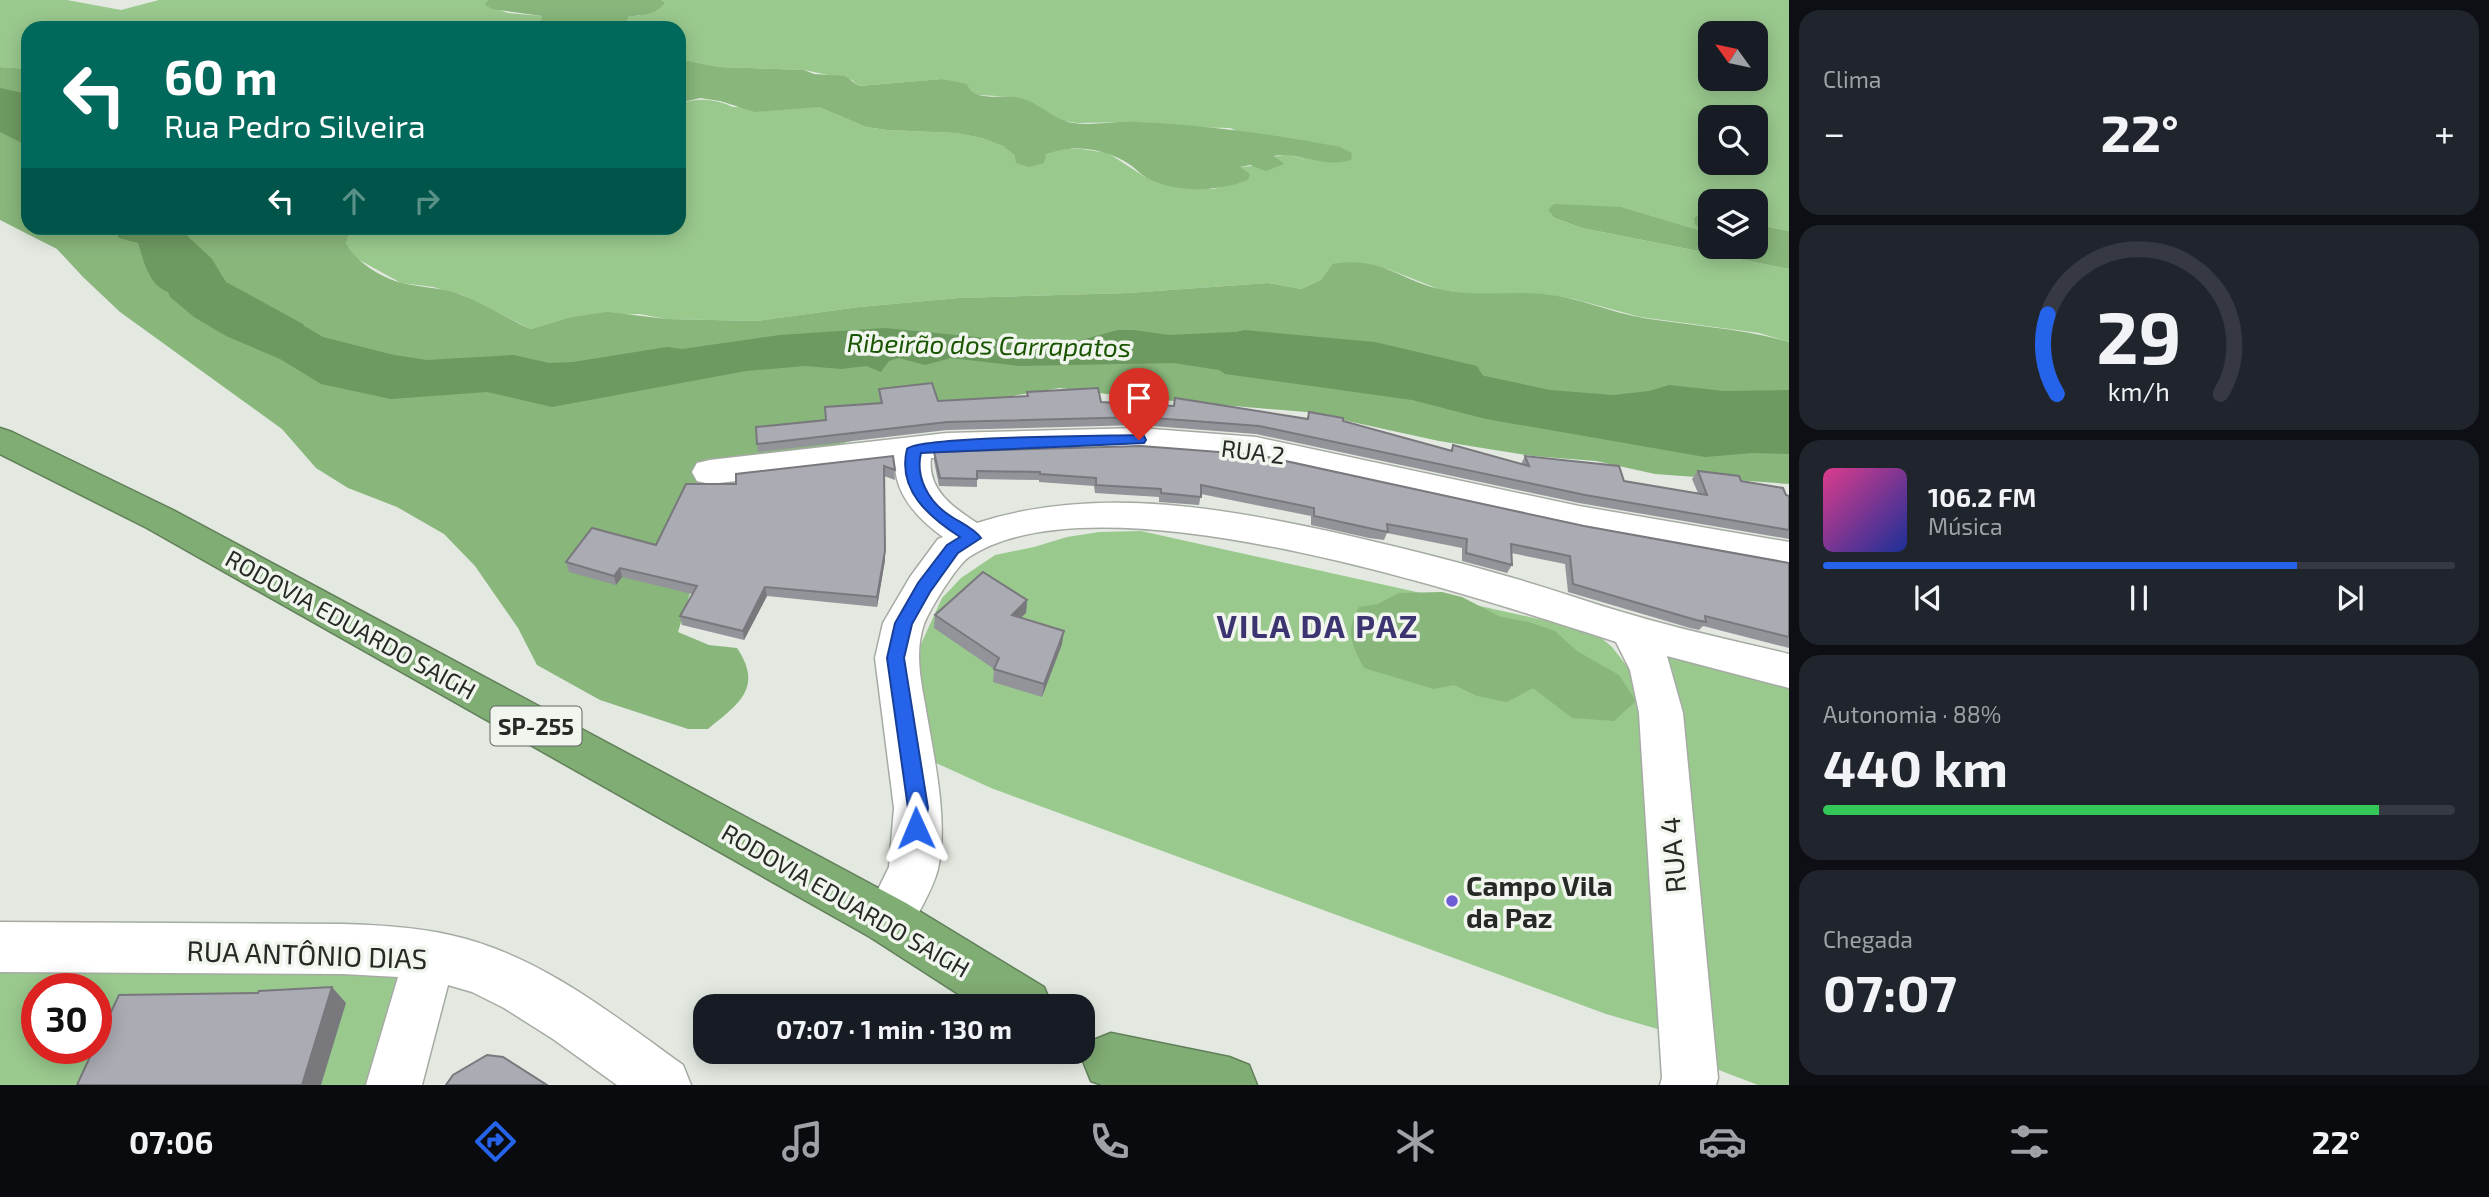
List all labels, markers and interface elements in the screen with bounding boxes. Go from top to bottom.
north arrow [1698,21,1768,91]
map controls [1698,21,1768,259]
text: 60 m [164,46,278,105]
icon: left [49,49,140,140]
text: Clima [1823,65,1881,93]
text: 22° [2100,100,2179,162]
button: search [1698,105,1768,175]
text: Rua Pedro Silveira [164,106,426,144]
text: − [1823,109,1845,155]
text: + [2434,109,2455,155]
icon: left [262,182,300,220]
icon: ahead [335,182,373,220]
icon: right [408,182,446,220]
button: layers [1698,189,1768,259]
text: 29 [2096,291,2182,379]
water label: Ribeirão dos Carrapatos [847,326,1131,362]
pin [1109,368,1169,440]
text: km/h [2108,375,2170,405]
icon: arrive [1120,379,1158,417]
street label: RUA 2 [1220,433,1286,469]
text: 106.2 FM [1928,481,2036,512]
text: Música [1928,512,2003,540]
street label: RODOVIA EDUARDO SAIGH [221,543,481,705]
icon: previous [1909,579,1947,617]
icon: pause [2120,579,2158,617]
icon: next [2331,579,2369,617]
district label: VILA DA PAZ [1216,606,1420,644]
text: Autonomia · 88% [1823,700,2001,728]
road number: SP-255 [490,706,582,746]
text: 440 km [1823,735,2008,797]
position arrow [879,791,953,865]
street label: RUA 4 [1652,816,1692,894]
street label: RODOVIA EDUARDO SAIGH [717,817,975,983]
place label: Campo Vila da Paz [1466,868,1613,934]
marker: Campo Vila da Paz [1444,893,1460,909]
text: Chegada [1823,925,1913,953]
street label: RUA ANTÔNIO DIAS [186,933,428,975]
text: 07:07 [1823,960,1957,1022]
speed limit sign: 30 [21,973,112,1064]
text: 07:07 · 1 min · 130 m [776,1013,1012,1044]
icon: directions [471,1117,520,1166]
icon: music [778,1117,827,1166]
icon: phone [1085,1117,1134,1166]
icon: climate [1391,1117,1440,1166]
icon: car [1698,1117,1747,1166]
icon: filters [2005,1117,2054,1166]
text: 07:06 [129,1122,213,1160]
text: 22° [2312,1122,2360,1160]

